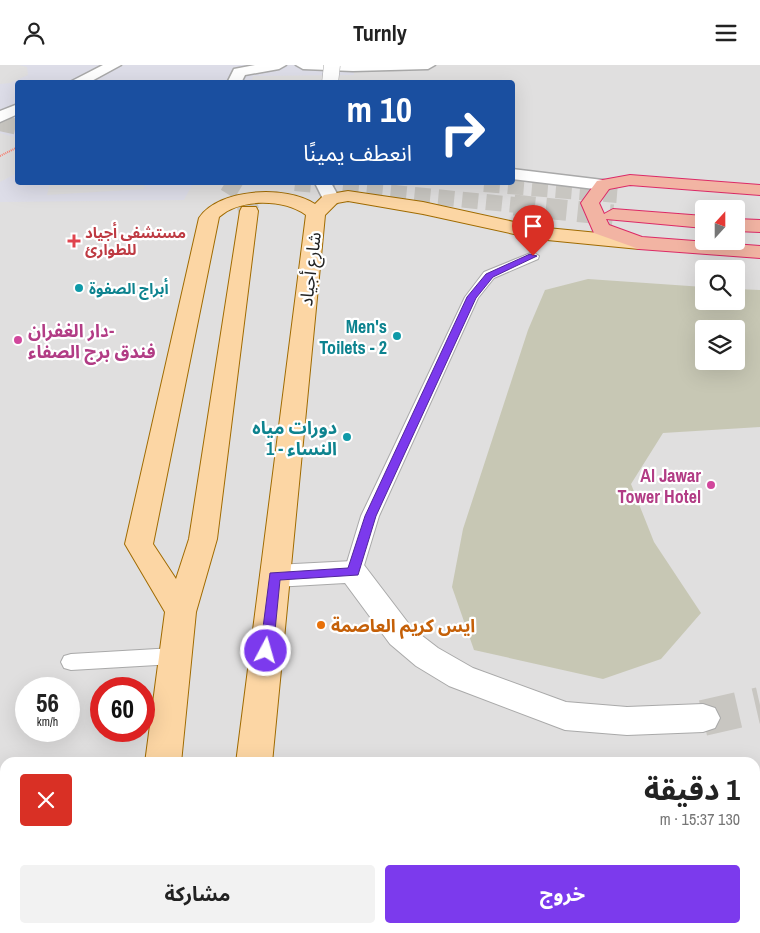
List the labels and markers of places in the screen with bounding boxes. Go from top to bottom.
pin [512,205,554,256]
place label: مستشفى أجياد للطوارئ [85,222,186,260]
marker: مستشفى أجياد للطوارئ [67,234,81,248]
place label: أبراج الصفوة [89,278,169,300]
marker: أبراج الصفوة [73,282,85,294]
place label: Men's Toilets - 2 [319,314,387,360]
place label: دار الغفران- فندق برج الصفاء [28,318,156,365]
marker: Men's Toilets - 2 [391,330,403,342]
marker: دار الغفران- فندق برج الصفاء [12,334,24,346]
place label: دورات مياه النساء - 1 [252,415,337,461]
marker: دورات مياه النساء - 1 [341,431,353,443]
place label: Al Jawar Tower Hotel [618,463,701,509]
marker: Al Jawar Tower Hotel [705,479,717,491]
place label: ايس كريم العاصمة [331,613,475,639]
marker: ايس كريم العاصمة [315,619,327,631]

